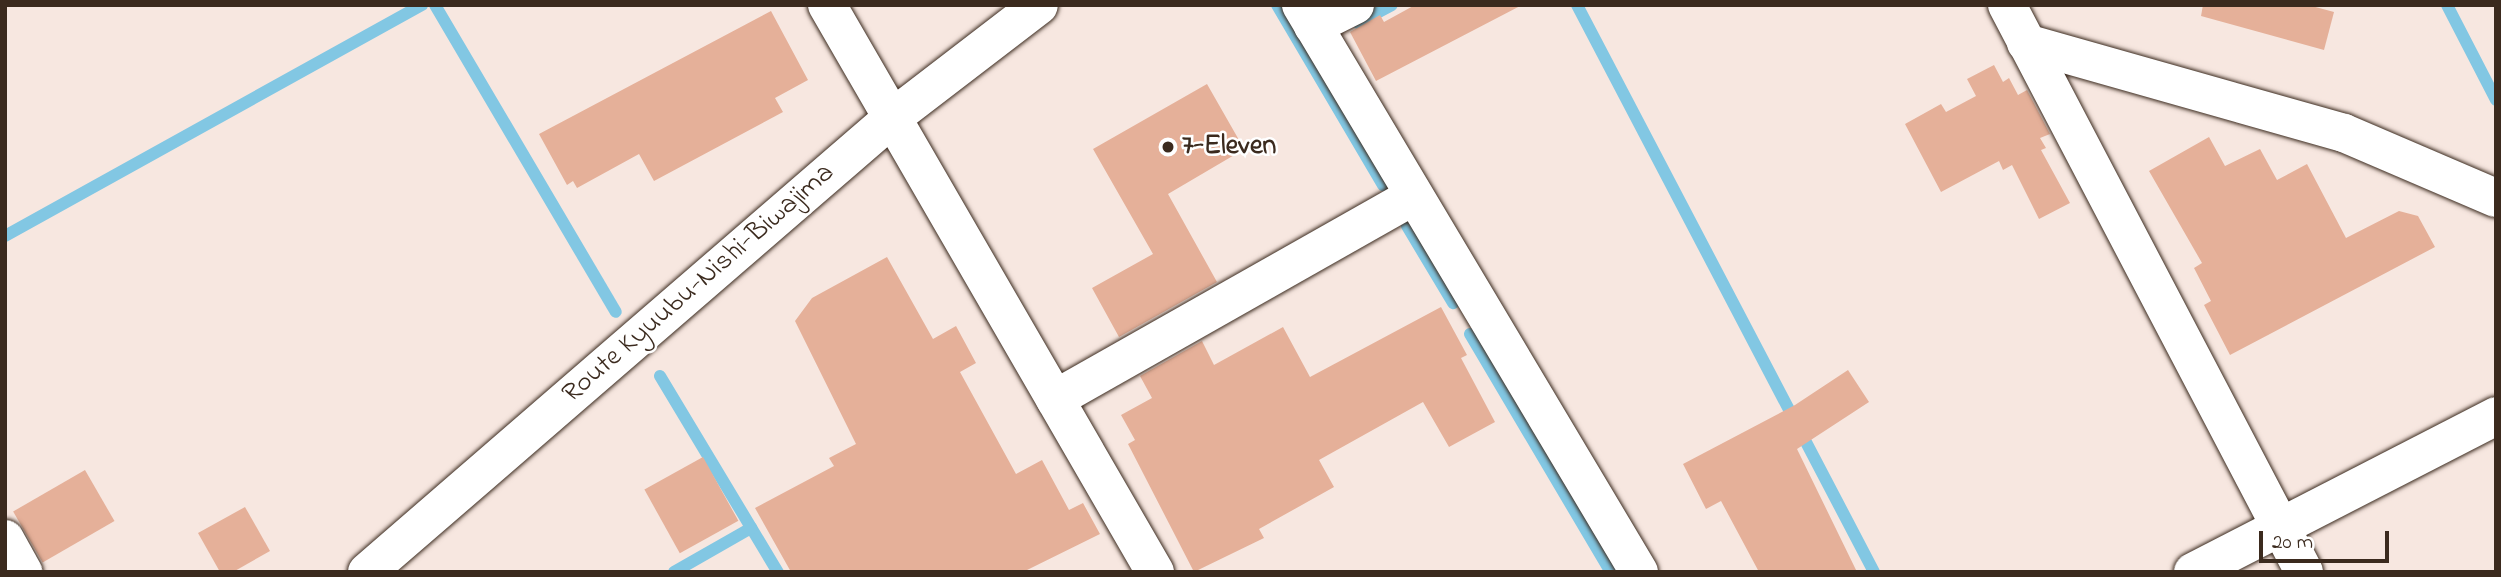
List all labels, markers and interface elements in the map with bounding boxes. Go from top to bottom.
place label: 7-Eleven [1182,130,1276,164]
marker: 7-Eleven [1160,139,1176,155]
street label: Route Kyuubu-Nishi-Biwajima [556,157,842,411]
scale bar [2263,518,2392,562]
text: 20 m [2272,528,2313,558]

